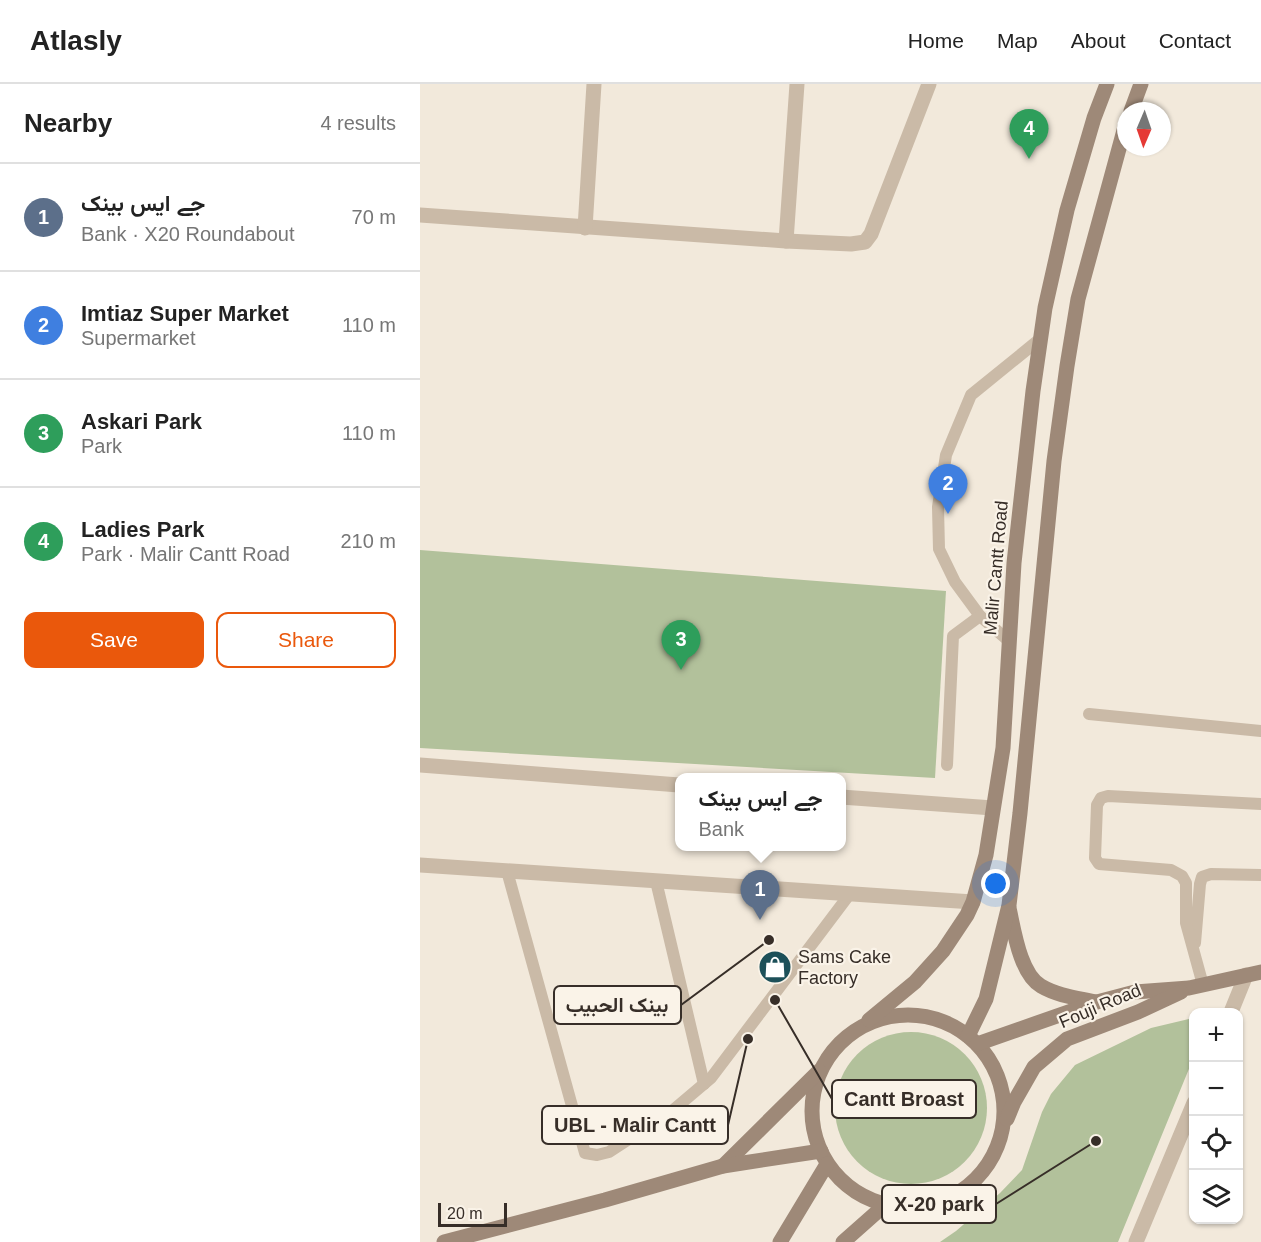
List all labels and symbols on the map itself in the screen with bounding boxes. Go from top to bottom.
north arrow [1117,102,1171,156]
pin: 4 [1010,110,1048,159]
pin: 2 [928,464,968,514]
street label: Malir Cantt Road [980,500,1012,636]
pin: 3 [662,620,700,670]
your location [981,869,1010,898]
pin: 1 [740,870,780,920]
place label: Sams Cake Factory [798,947,891,988]
shop icon: Sams Cake Factory [757,949,793,985]
street label: Fouji Road [1056,980,1144,1032]
callout: بينک الحبيب [554,986,681,1024]
text: بينک الحبيب [566,994,668,1017]
callout: Cantt Broast [832,1080,976,1118]
text: Cantt Broast [844,1088,964,1110]
callout: UBL - Malir Cantt [542,1106,728,1144]
text: UBL - Malir Cantt [554,1114,716,1136]
callout: X-20 park [882,1185,996,1223]
text: X-20 park [894,1193,985,1215]
scale bar [438,1200,507,1228]

